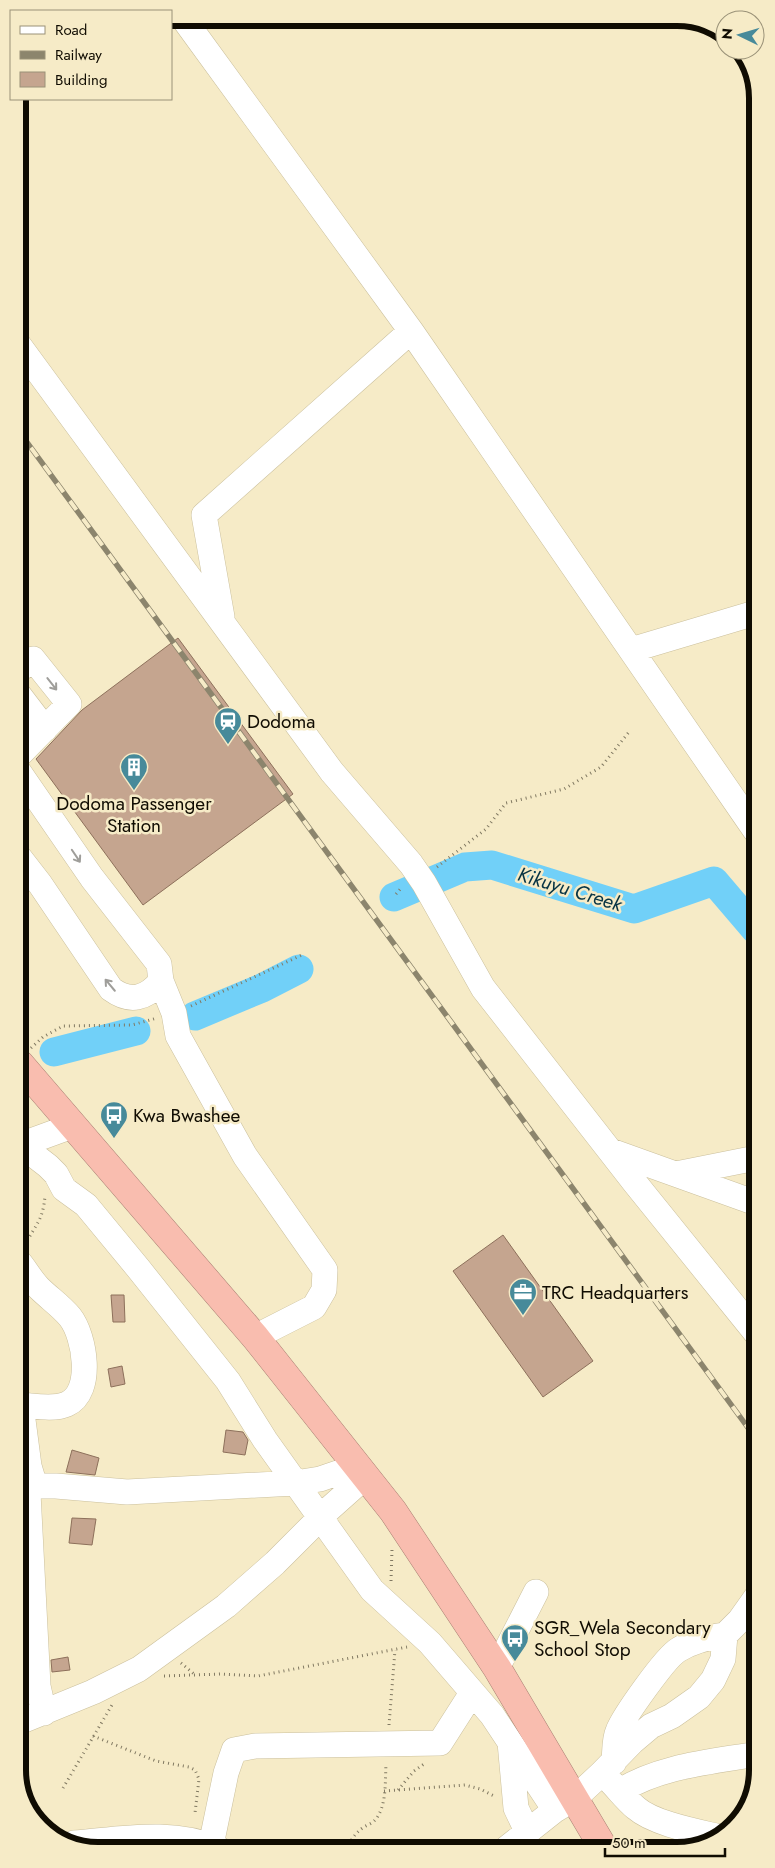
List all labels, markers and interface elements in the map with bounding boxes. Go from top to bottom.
legend [10,10,172,100]
north arrow [715,10,765,60]
text: Road [55,19,87,41]
text: N [717,27,737,40]
text: Railway [55,44,102,66]
text: Building [55,69,107,91]
one-way arrow [47,677,58,690]
station icon: Dodoma [213,706,243,745]
place label: Dodoma [247,708,315,735]
building icon: Dodoma Passenger Station [119,752,149,791]
place label: Dodoma Passenger Station [56,790,212,839]
one-way arrow [71,848,81,862]
water label: Kikuyu Creek [514,860,627,919]
one-way arrow [104,979,115,992]
bus stop icon: Kwa Bwashee [99,1100,129,1139]
place label: Kwa Bwashee [133,1102,241,1129]
office icon: TRC Headquarters [508,1277,538,1316]
place label: TRC Headquarters [542,1279,689,1306]
place label: SGR_Wela Secondary School Stop [534,1614,711,1663]
bus stop icon: SGR_Wela Secondary School Stop [500,1623,530,1662]
scale bar [605,1826,725,1858]
text: 50 m [612,1832,646,1854]

